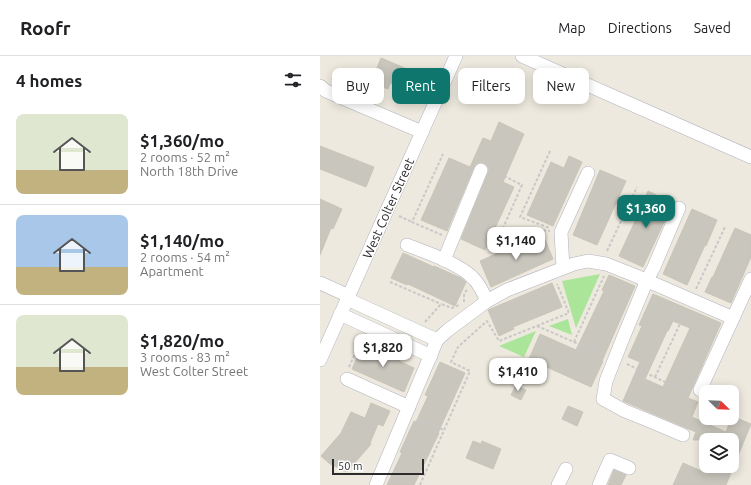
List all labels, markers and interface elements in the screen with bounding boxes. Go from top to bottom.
text: Roofr [20,17,71,39]
text: Map [558,20,586,36]
text: Directions [608,20,672,36]
text: Saved [694,20,731,36]
chip: Buy [332,68,384,104]
chip: Rent [392,68,450,104]
chip: Filters [458,68,525,104]
chip: New [533,68,589,104]
icon: filters [282,69,304,91]
text: 4 homes [16,71,82,90]
icon: home [48,130,96,178]
text: $1,360/mo [140,131,224,150]
text: 2 rooms · 52 m² [140,150,230,164]
street label: West Colter Street [360,156,416,260]
text: North 18th Drive [140,164,238,178]
pin: $1,360 [613,195,679,229]
text: $1,360 [626,201,666,215]
pin: $1,140 [483,227,549,261]
icon: home [48,231,96,279]
text: $1,140/mo [140,231,224,250]
text: $1,140 [496,233,536,247]
text: 2 rooms · 54 m² [140,250,230,264]
text: Apartment [140,264,204,278]
icon: home [48,331,96,379]
text: $1,820/mo [140,331,224,350]
pin: $1,820 [350,334,416,368]
text: $1,820 [363,340,403,354]
text: 3 rooms · 83 m² [140,350,230,364]
pin: $1,410 [485,358,551,392]
text: West Colter Street [140,364,248,378]
text: $1,410 [498,364,538,378]
north arrow [699,385,739,425]
map controls [699,385,739,473]
button: layers [699,433,739,473]
scale bar [332,457,424,476]
text: 50 m [338,460,362,472]

